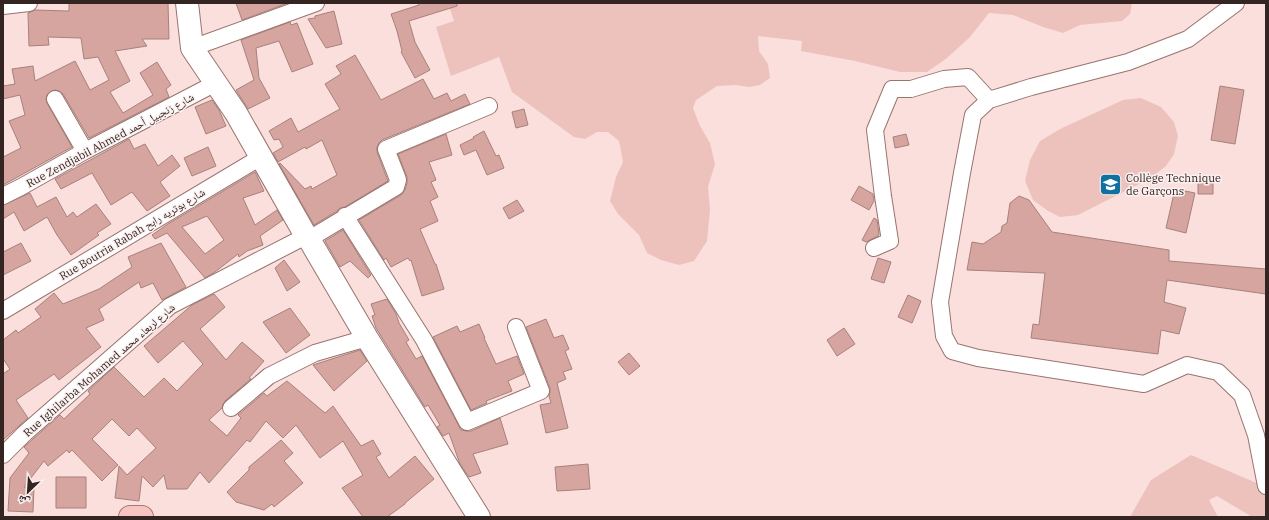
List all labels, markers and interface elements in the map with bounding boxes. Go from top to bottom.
street label: Rue Zendjabil Ahmed شارع زنجبيل أحمد [24,90,196,190]
school or university icon: Collège Technique de Garçons [1097,171,1123,197]
place label: Collège Technique de Garçons [1126,171,1221,198]
street label: Rue Boutria Rabah شارع بوتريه رابح [57,185,207,283]
street label: Rue Ighilarba Mohamed شارع لربعاء محمد [20,300,178,440]
north arrow [8,472,48,512]
text: ش [15,491,32,510]

